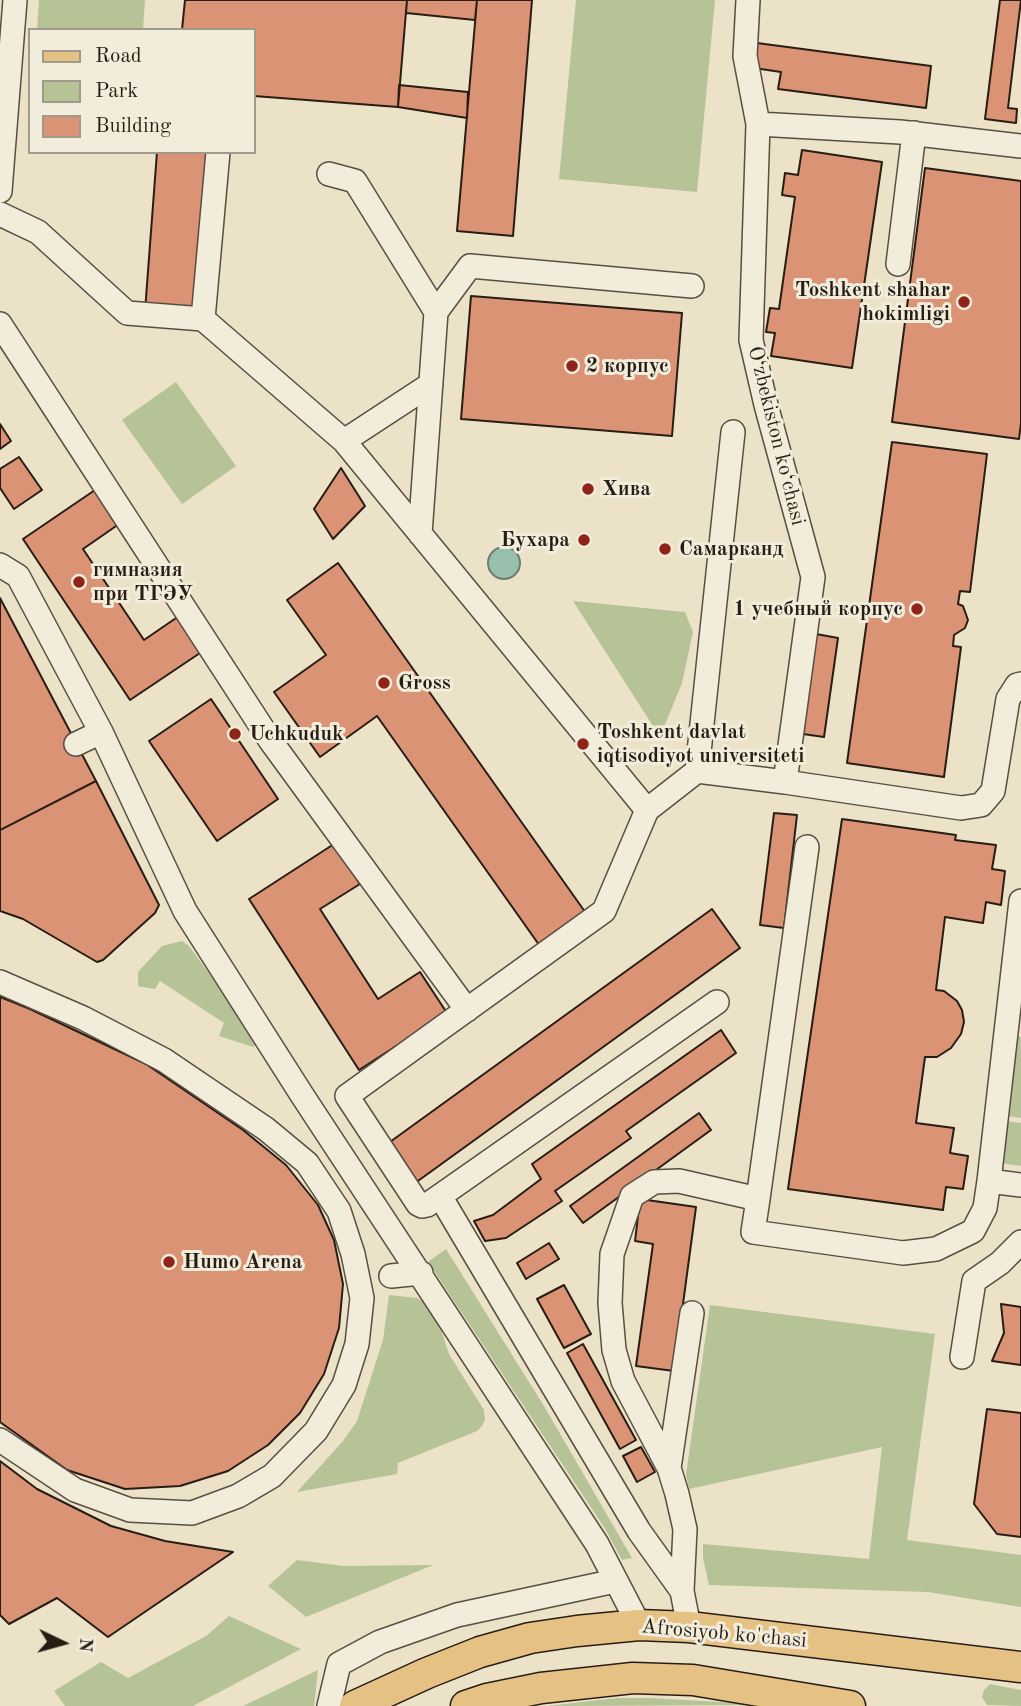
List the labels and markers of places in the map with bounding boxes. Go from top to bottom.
place label: Toshkent shahar hokimligi [795,277,950,327]
marker: Toshkent shahar hokimligi [956,294,972,310]
place label: 2 корпус [586,353,669,379]
marker: 2 корпус [564,358,580,374]
place label: Хива [602,476,651,502]
marker: Хива [580,481,596,497]
place label: Бухара [500,527,570,553]
marker: Бухара [576,532,592,548]
place label: Самарканд [679,536,784,562]
marker: Самарканд [657,541,673,557]
place label: гимназия при ТГЭУ [93,557,193,607]
marker: гимназия при ТГЭУ [71,574,87,590]
place label: 1 учебный корпус [733,596,903,622]
marker: 1 учебный корпус [909,601,925,617]
place label: Gross [398,670,451,696]
marker: Gross [376,675,392,691]
place label: Toshkent davlat iqtisodiyot universiteti [597,719,804,769]
place label: Uchkuduk [249,721,344,747]
marker: Uchkuduk [227,726,243,742]
marker: Toshkent davlat iqtisodiyot universiteti [575,736,591,752]
place label: Humo Arena [183,1249,302,1275]
marker: Humo Arena [161,1254,177,1270]

